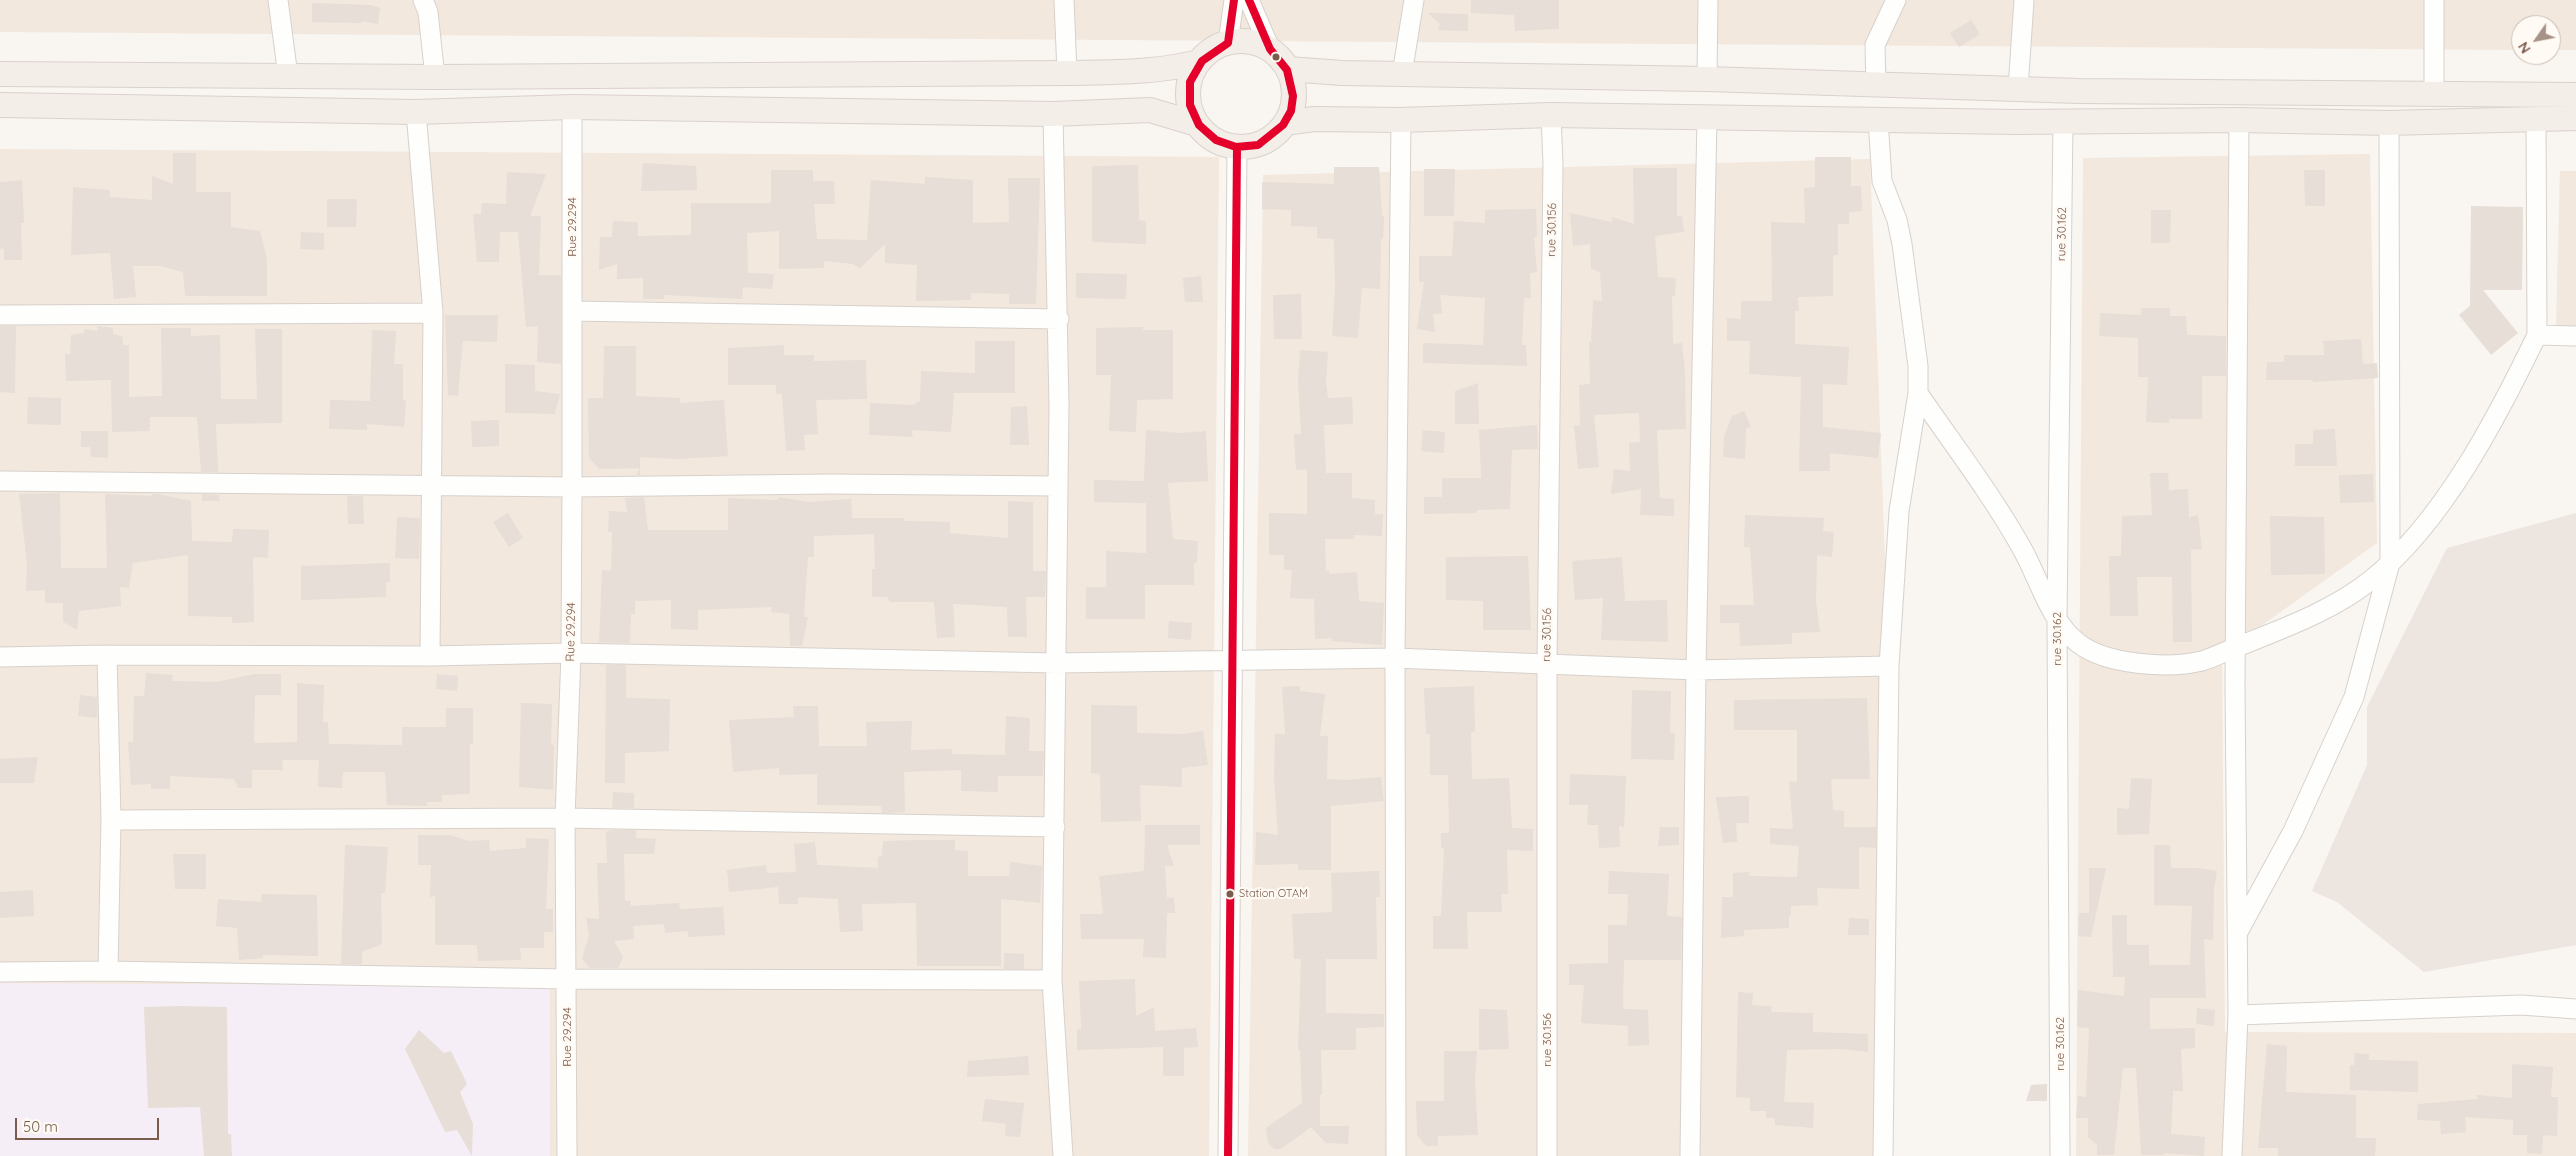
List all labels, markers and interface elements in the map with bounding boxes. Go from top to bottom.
north arrow [2511,15,2561,65]
text: N [2514,38,2535,57]
unlabelled marker [1271,52,1281,62]
street label: Rue 29.294 [565,197,579,257]
street label: rue 30.156 [1544,203,1560,257]
street label: rue 30.162 [2054,207,2070,261]
street label: Rue 29.294 [563,602,579,662]
street label: rue 30.156 [1539,608,1555,662]
street label: rue 30.162 [2050,612,2064,666]
place label: Station OTAM [1239,887,1308,901]
marker: Station OTAM [1225,889,1235,899]
street label: Rue 29.294 [560,1007,574,1067]
street label: rue 30.156 [1540,1013,1554,1067]
street label: rue 30.162 [2053,1017,2067,1071]
scale bar [18,1108,161,1140]
text: 50 m [23,1117,58,1136]

